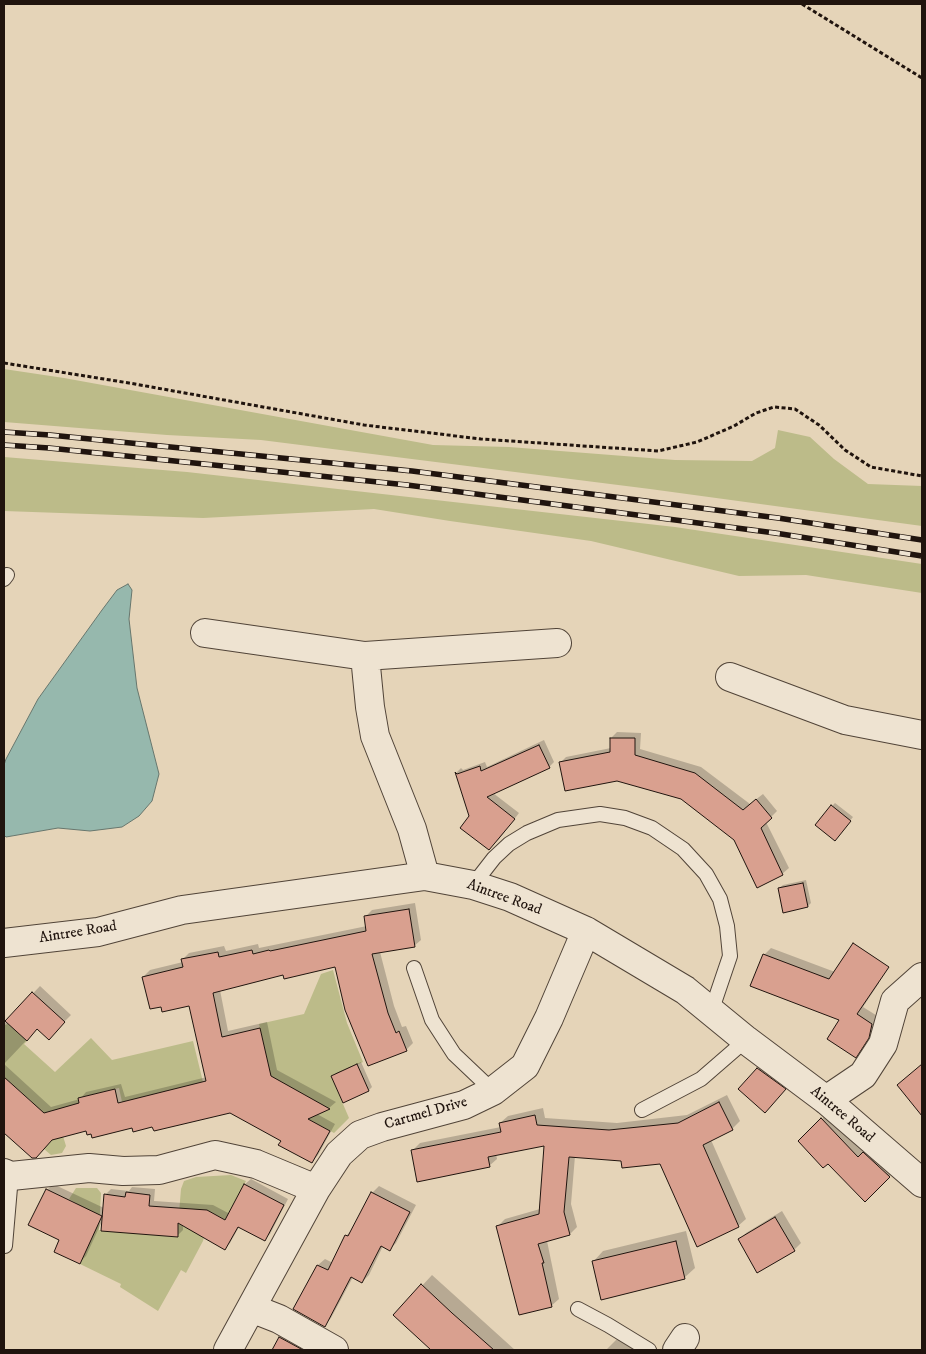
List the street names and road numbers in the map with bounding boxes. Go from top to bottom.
street label: Aintree Road [464,876,544,920]
street label: Aintree Road [38,918,118,948]
street label: Aintree Road [806,1083,878,1147]
street label: Cartmel Drive [383,1094,469,1134]

